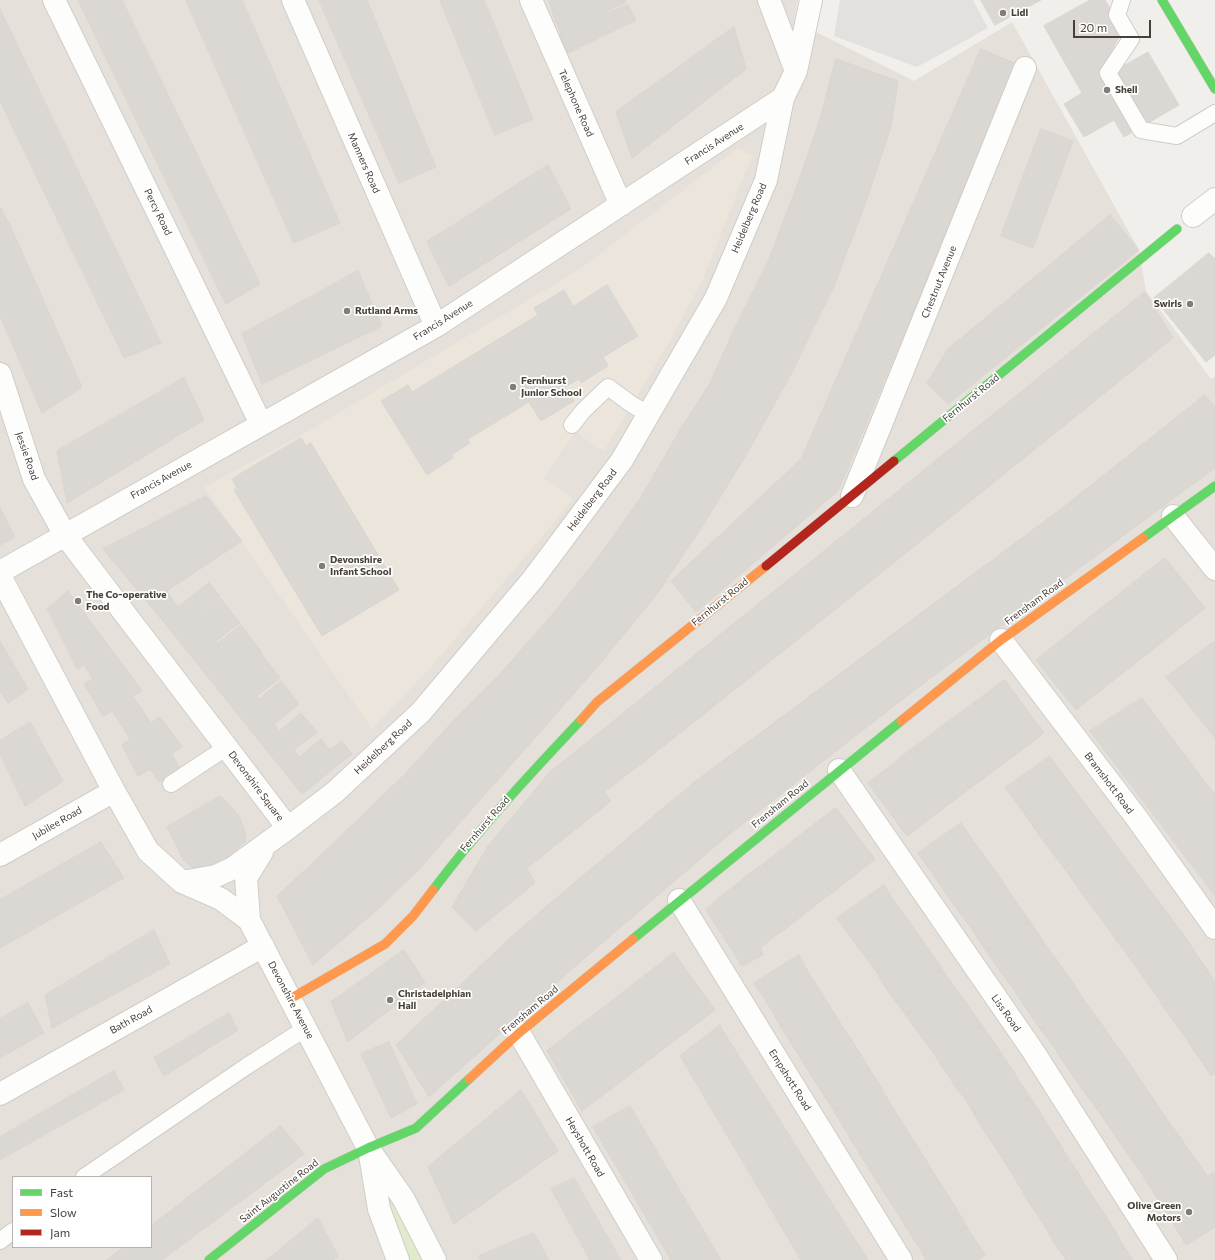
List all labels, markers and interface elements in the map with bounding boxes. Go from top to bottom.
place label: Lidl [1011,7,1028,19]
marker: Lidl [998,8,1008,18]
scale bar [1075,12,1153,38]
text: 20 m [1080,20,1107,34]
street label: Telephone Road [556,67,596,139]
place label: Shell [1115,84,1138,96]
marker: Shell [1102,85,1112,95]
street label: Francis Avenue [682,121,746,167]
street label: Manners Road [345,131,383,195]
street label: Heidelberg Road [729,181,769,255]
street label: Percy Road [142,187,174,237]
street label: Chestnut Avenue [919,244,959,320]
street label: Francis Avenue [411,297,475,343]
place label: Swirls [1154,298,1182,310]
marker: Swirls [1185,299,1195,309]
place label: Rutland Arms [355,305,418,317]
marker: Rutland Arms [342,306,352,316]
street label: Fernhurst Road [940,371,1002,425]
place label: Fernhurst Junior School [521,375,582,398]
marker: Fernhurst Junior School [508,382,518,392]
street label: Jessie Road [13,430,41,482]
street label: Francis Avenue [128,458,194,502]
street label: Heidelberg Road [565,467,619,533]
place label: Devonshire Infant School [330,554,391,578]
marker: Devonshire Infant School [317,561,327,571]
street label: Fernhurst Road [689,575,751,629]
street label: Frensham Road [1002,577,1066,627]
place label: The Co-operative Food [86,589,166,612]
marker: The Co-operative Food [73,596,83,606]
street label: Heidelberg Road [352,717,414,777]
street label: Devonshire Square [226,749,286,823]
street label: Bramshott Road [1082,750,1136,816]
street label: Frensham Road [749,777,811,831]
street label: Fernhurst Road [458,794,512,854]
street label: Jubilee Road [30,804,84,842]
street label: Devonshire Avenue [265,959,317,1041]
street label: Frensham Road [499,983,561,1037]
place label: Christadelphian Hall [398,988,471,1012]
street label: Liss Road [989,992,1023,1034]
marker: Christadelphian Hall [385,995,395,1005]
street label: Bath Road [108,1003,154,1037]
street label: Empshott Road [766,1047,814,1113]
street label: Heyshott Road [563,1115,607,1179]
street label: Saint Augustine Road [237,1157,321,1225]
legend [12,1176,152,1248]
text: Fast [50,1185,73,1199]
place label: Olive Green Motors [1127,1200,1181,1224]
text: Slow [50,1205,77,1219]
marker: Olive Green Motors [1184,1207,1194,1217]
text: Jam [50,1225,70,1239]

